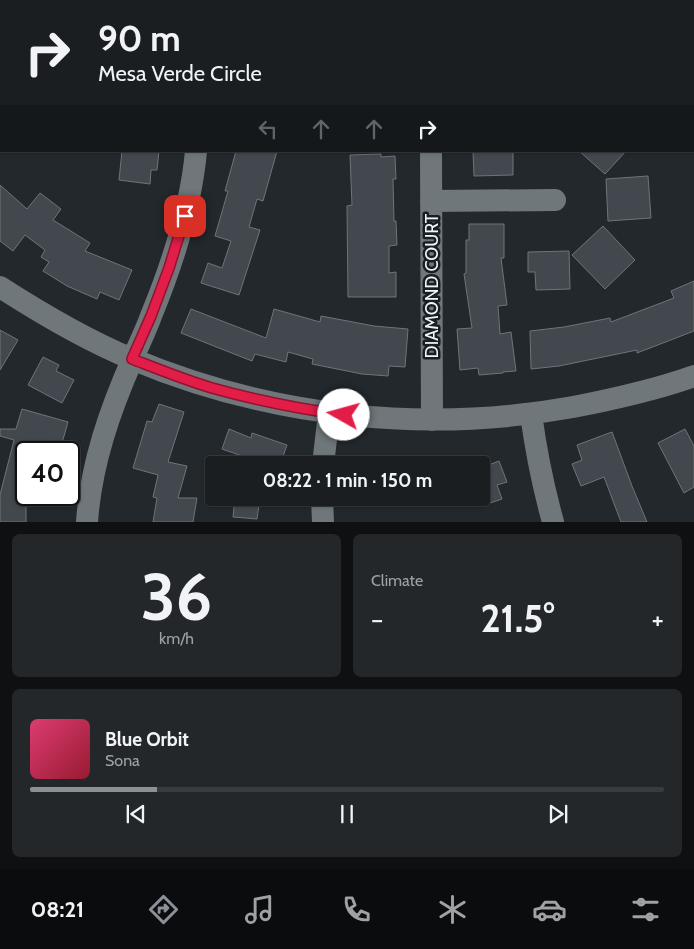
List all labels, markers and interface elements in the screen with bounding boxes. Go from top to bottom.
text: 90 m [98,17,181,60]
icon: right [15,20,80,85]
text: Mesa Verde Circle [98,60,262,87]
icon: left [254,115,282,143]
icon: ahead [307,115,335,143]
icon: ahead [360,115,388,143]
icon: right [413,115,441,143]
pin [164,195,206,237]
icon: arrive [171,202,199,230]
street label: DIAMOND COURT [421,213,443,358]
position arrow [317,388,369,440]
speed limit sign: 40 [15,441,80,506]
text: 08:22 · 1 min · 150 m [263,469,432,492]
text: 36 [141,557,212,636]
text: Climate [371,571,423,590]
text: 21.5° [481,595,554,642]
text: − [371,602,383,636]
text: + [652,602,664,636]
text: km/h [159,629,194,648]
text: Blue Orbit [105,728,189,751]
text: Sona [105,751,140,770]
icon: previous [122,800,150,828]
icon: pause [333,800,361,828]
icon: next [544,800,572,828]
icon: directions [146,892,181,927]
icon: music [242,892,277,927]
icon: phone [339,892,374,927]
icon: climate [435,892,470,927]
icon: car [532,892,567,927]
icon: filters [628,892,663,927]
text: 08:21 [31,896,84,923]

